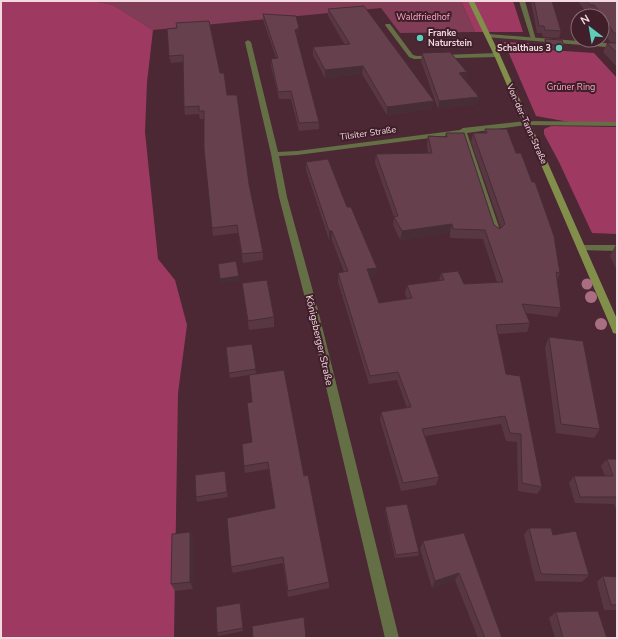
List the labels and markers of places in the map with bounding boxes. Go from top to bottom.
place label: Franke Naturstein [428,27,472,49]
marker: Franke Naturstein [415,33,425,43]
place label: Schalthaus 3 [497,42,551,54]
marker: Schalthaus 3 [554,43,564,53]

